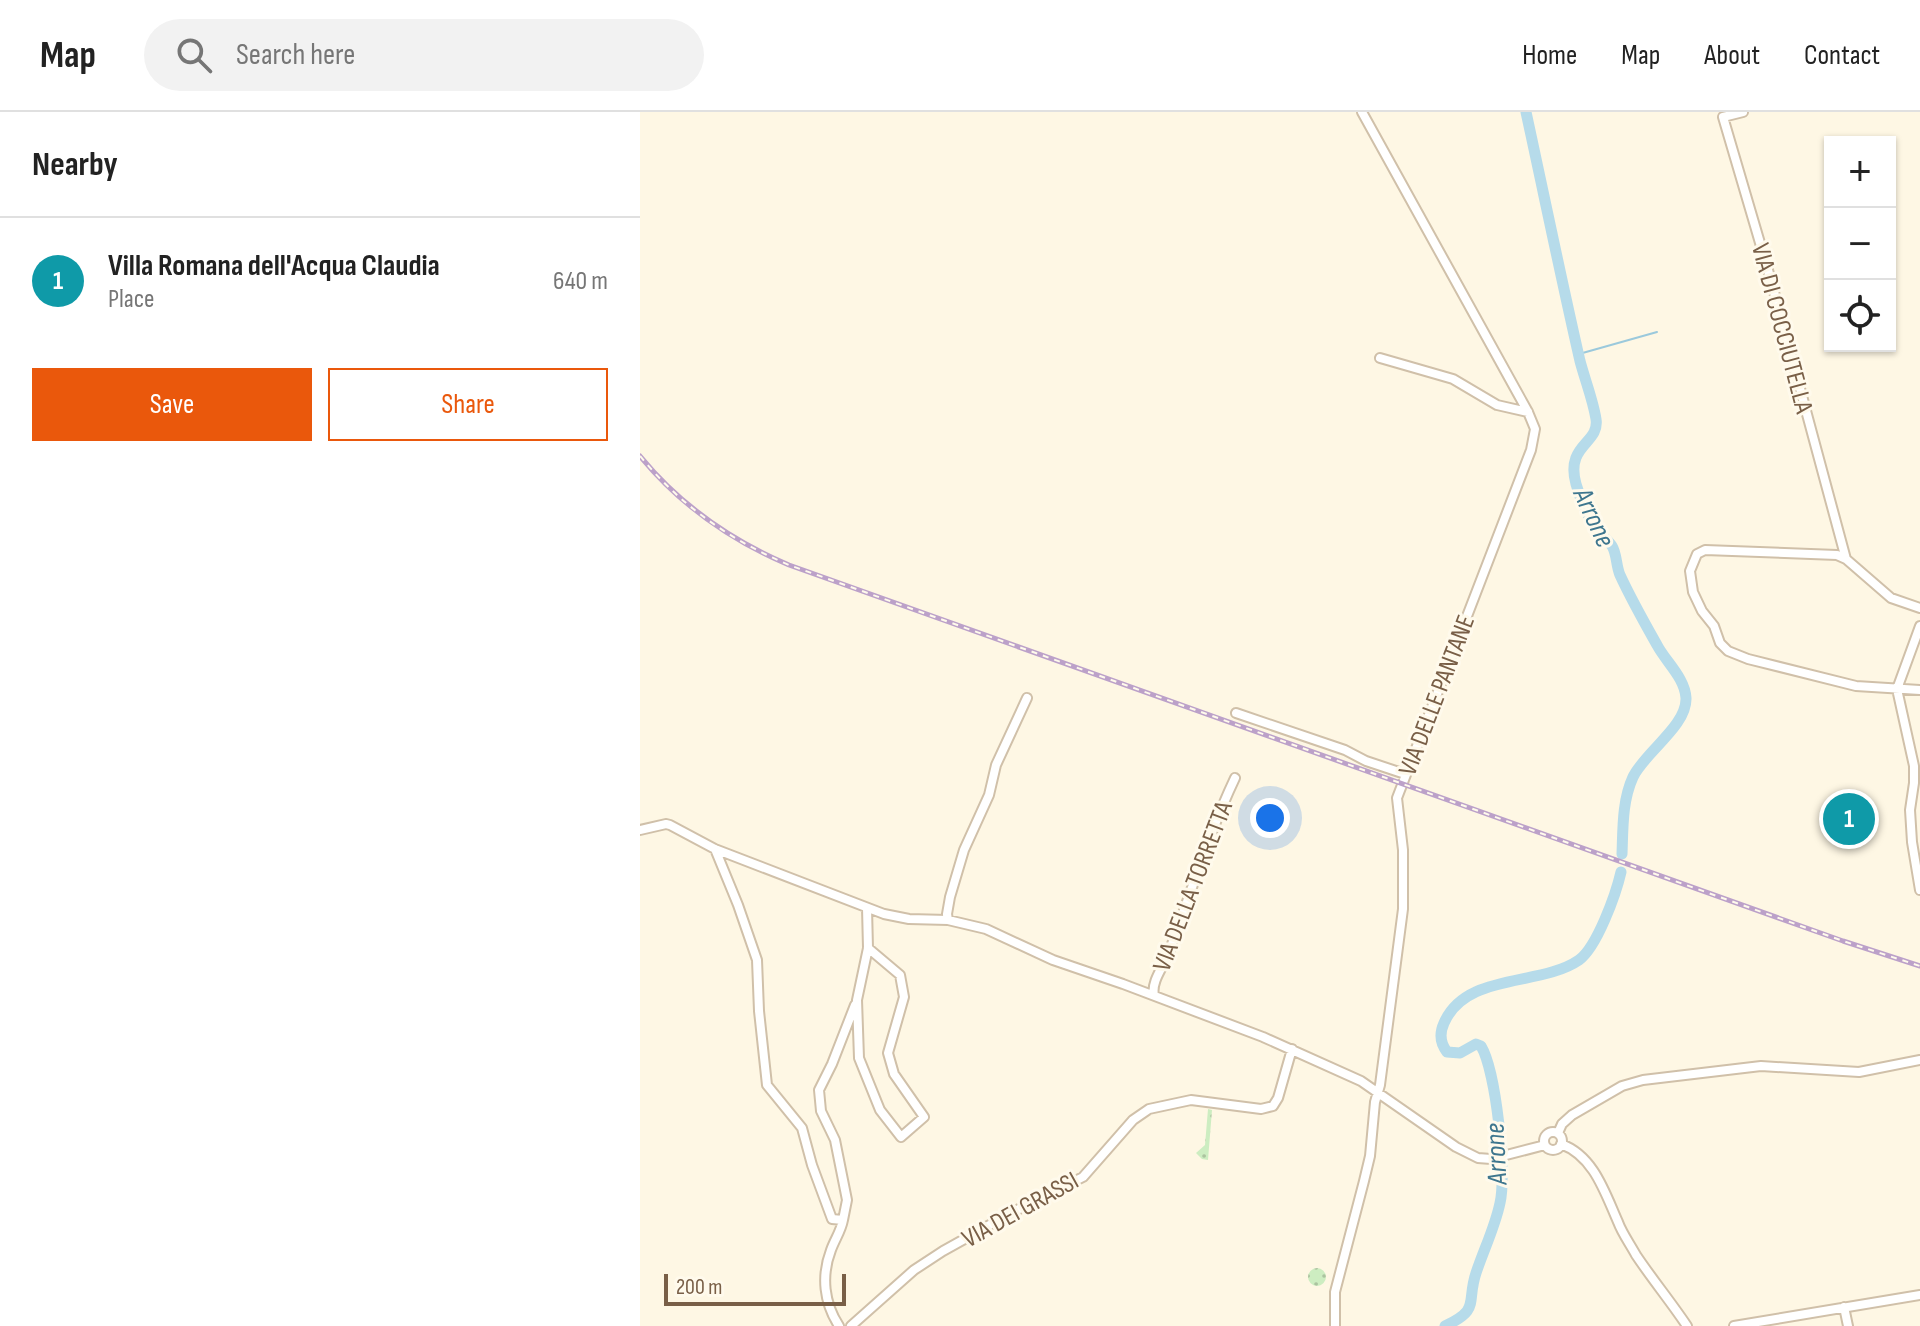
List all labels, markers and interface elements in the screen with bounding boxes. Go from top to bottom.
search box [144,19,704,91]
text: Map [40,33,96,78]
icon: search [172,33,216,77]
text: Search here [236,37,355,73]
text: Home [1522,39,1577,72]
text: Map [1621,39,1660,72]
text: About [1704,39,1760,72]
text: Contact [1804,39,1880,72]
map controls [1824,136,1896,352]
button: + [1824,136,1896,208]
text: Nearby [32,144,118,185]
button: − [1824,208,1896,280]
street label: VIA DI COCCIUTELLA [1744,240,1819,418]
text: Villa Romana dell'Acqua Claudia [108,248,440,284]
text: 1 [53,266,63,297]
text: 640 m [553,266,608,297]
button: locate [1824,280,1896,352]
text: Place [108,284,155,315]
button: Save [32,368,312,441]
button: Share [328,368,608,441]
water label: Arrone [1565,482,1622,553]
street label: VIA DELLE PANTANE [1393,611,1482,780]
pin: 1 [1823,789,1875,849]
street label: VIA DELLA TORRETTA [1147,796,1240,976]
your location [1250,798,1290,838]
water label: Arrone [1478,1122,1515,1187]
street label: VIA DEI GRASSI [957,1166,1084,1255]
scale bar [664,1270,846,1306]
text: 200 m [676,1274,722,1301]

